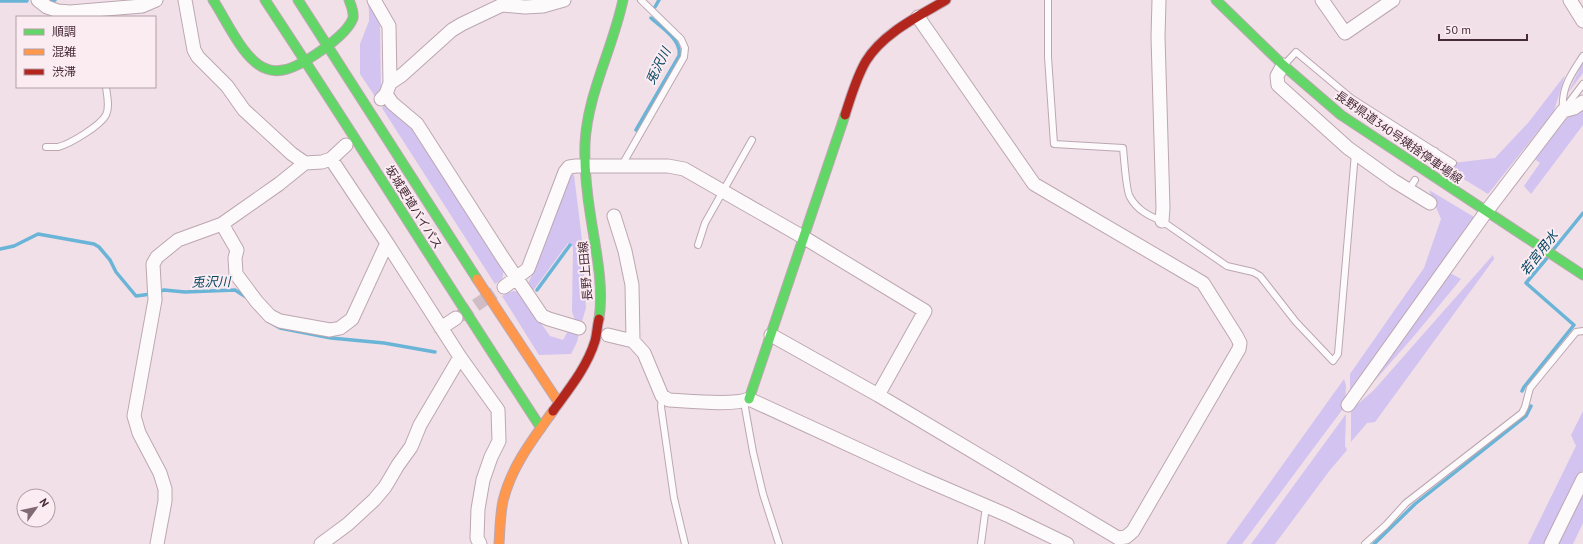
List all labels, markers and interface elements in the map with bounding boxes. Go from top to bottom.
legend [16,16,156,88]
scale bar [1439,16,1527,42]
text: 50 m [1445,22,1471,37]
text: 順調 [52,24,76,39]
water label: 兎沢川 [642,43,675,87]
text: 混雑 [52,44,76,59]
text: 渋滞 [52,64,76,79]
street label: 長野県道340号姨捨停車場線 [1333,87,1465,187]
street label: 坂城更埴バイパス [382,162,446,252]
water label: 若宮用水 [1516,226,1563,279]
street label: 長野上田線 [575,240,595,302]
water label: 兎沢川 [191,273,233,291]
north arrow [16,488,56,528]
text: N [37,496,52,509]

